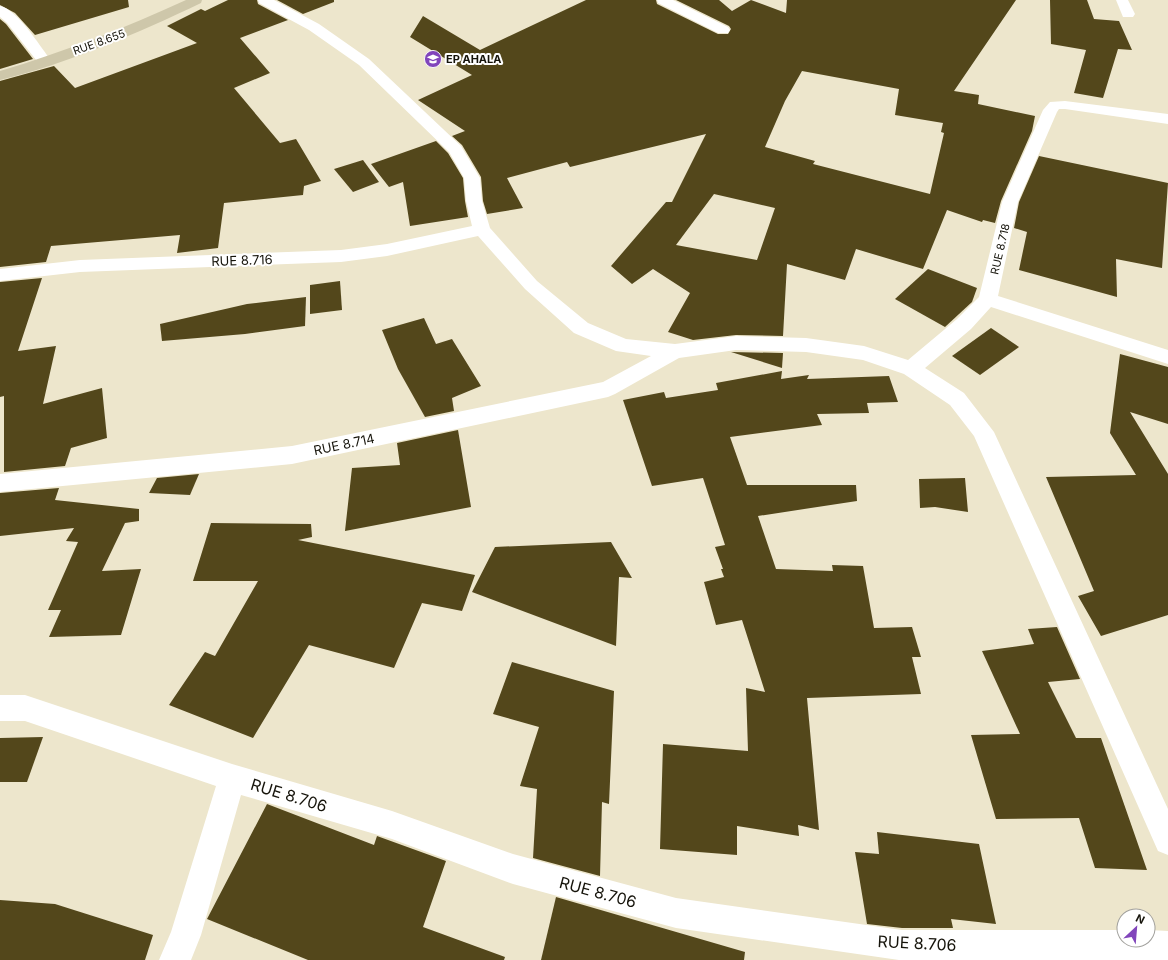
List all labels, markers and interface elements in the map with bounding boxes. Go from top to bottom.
street label: RUE 8.655 [71,26,127,58]
school or university icon: EP AHALA [423,49,443,69]
place label: EP AHALA [446,52,502,66]
street label: RUE 8.718 [987,222,1013,276]
street label: RUE 8.716 [211,251,273,269]
street label: RUE 8.714 [312,430,376,458]
street label: RUE 8.706 [248,774,330,816]
street label: RUE 8.706 [557,872,639,912]
north arrow [1116,908,1156,948]
text: N [1134,911,1147,927]
street label: RUE 8.706 [877,931,957,955]

